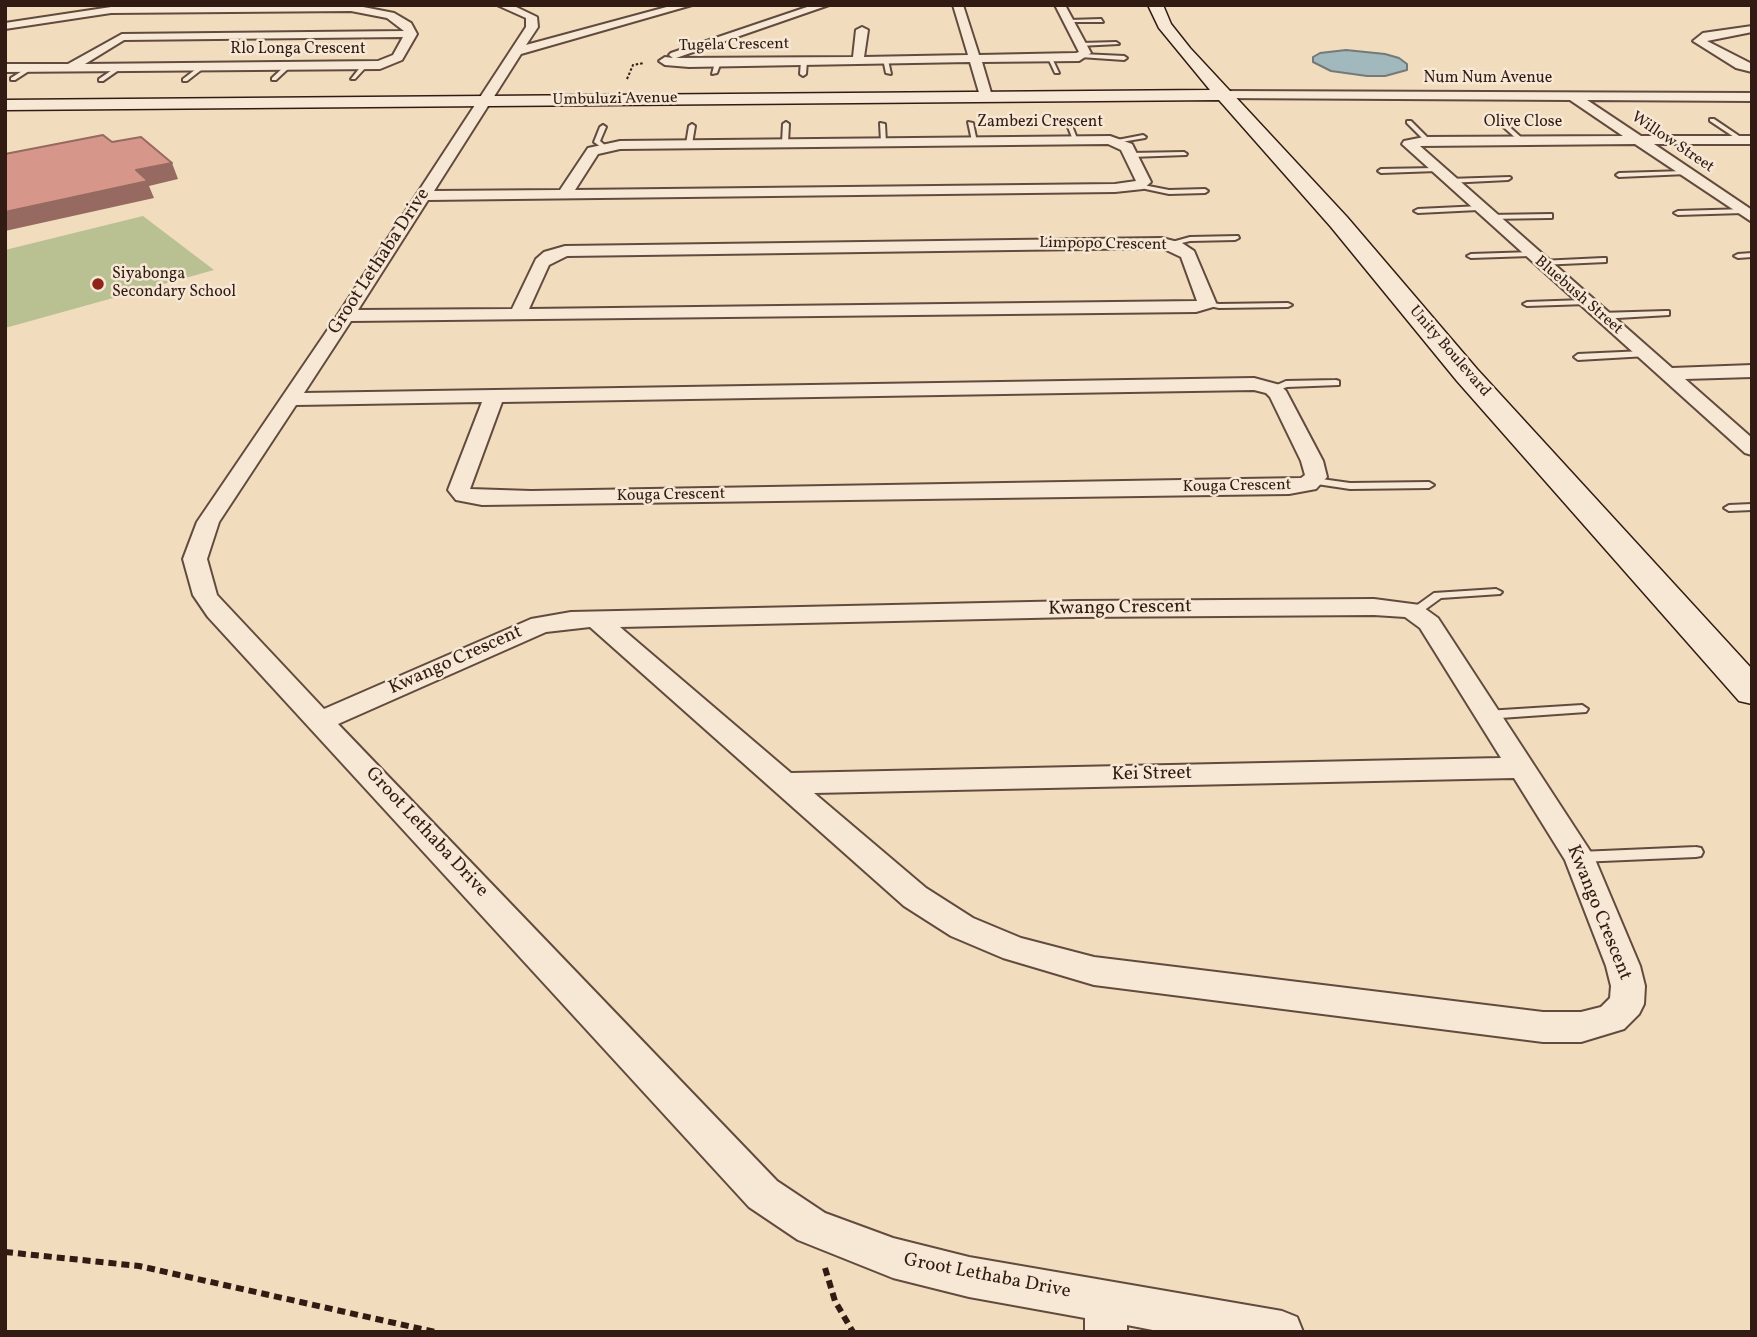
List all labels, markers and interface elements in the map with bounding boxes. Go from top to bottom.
street label: Tugela Crescent [678,35,790,57]
street label: Rlo Longa Crescent [230,40,366,60]
street label: Num Num Avenue [1424,69,1552,89]
street label: Umbuluzi Avenue [552,89,678,111]
street label: Willow Street [1627,108,1717,178]
street label: Zambezi Crescent [977,113,1103,133]
street label: Olive Close [1484,113,1562,133]
street label: Groot Lethaba Drive [324,185,436,339]
street label: Limpopo Crescent [1039,234,1167,256]
street label: Bluebush Street [1530,252,1626,340]
place label: Siyabonga Secondary School [112,265,236,303]
marker: Siyabonga Secondary School [90,276,106,292]
street label: Unity Boulevard [1404,302,1494,402]
street label: Kouga Crescent [1183,476,1291,498]
street label: Kouga Crescent [617,485,725,507]
street label: Kwango Crescent [1048,596,1192,622]
street label: Kwango Crescent [386,621,526,701]
street label: Groot Lethaba Drive [360,763,492,903]
street label: Kei Street [1112,763,1192,787]
street label: Kwango Crescent [1561,842,1635,984]
street label: Groot Lethaba Drive [902,1250,1072,1304]

